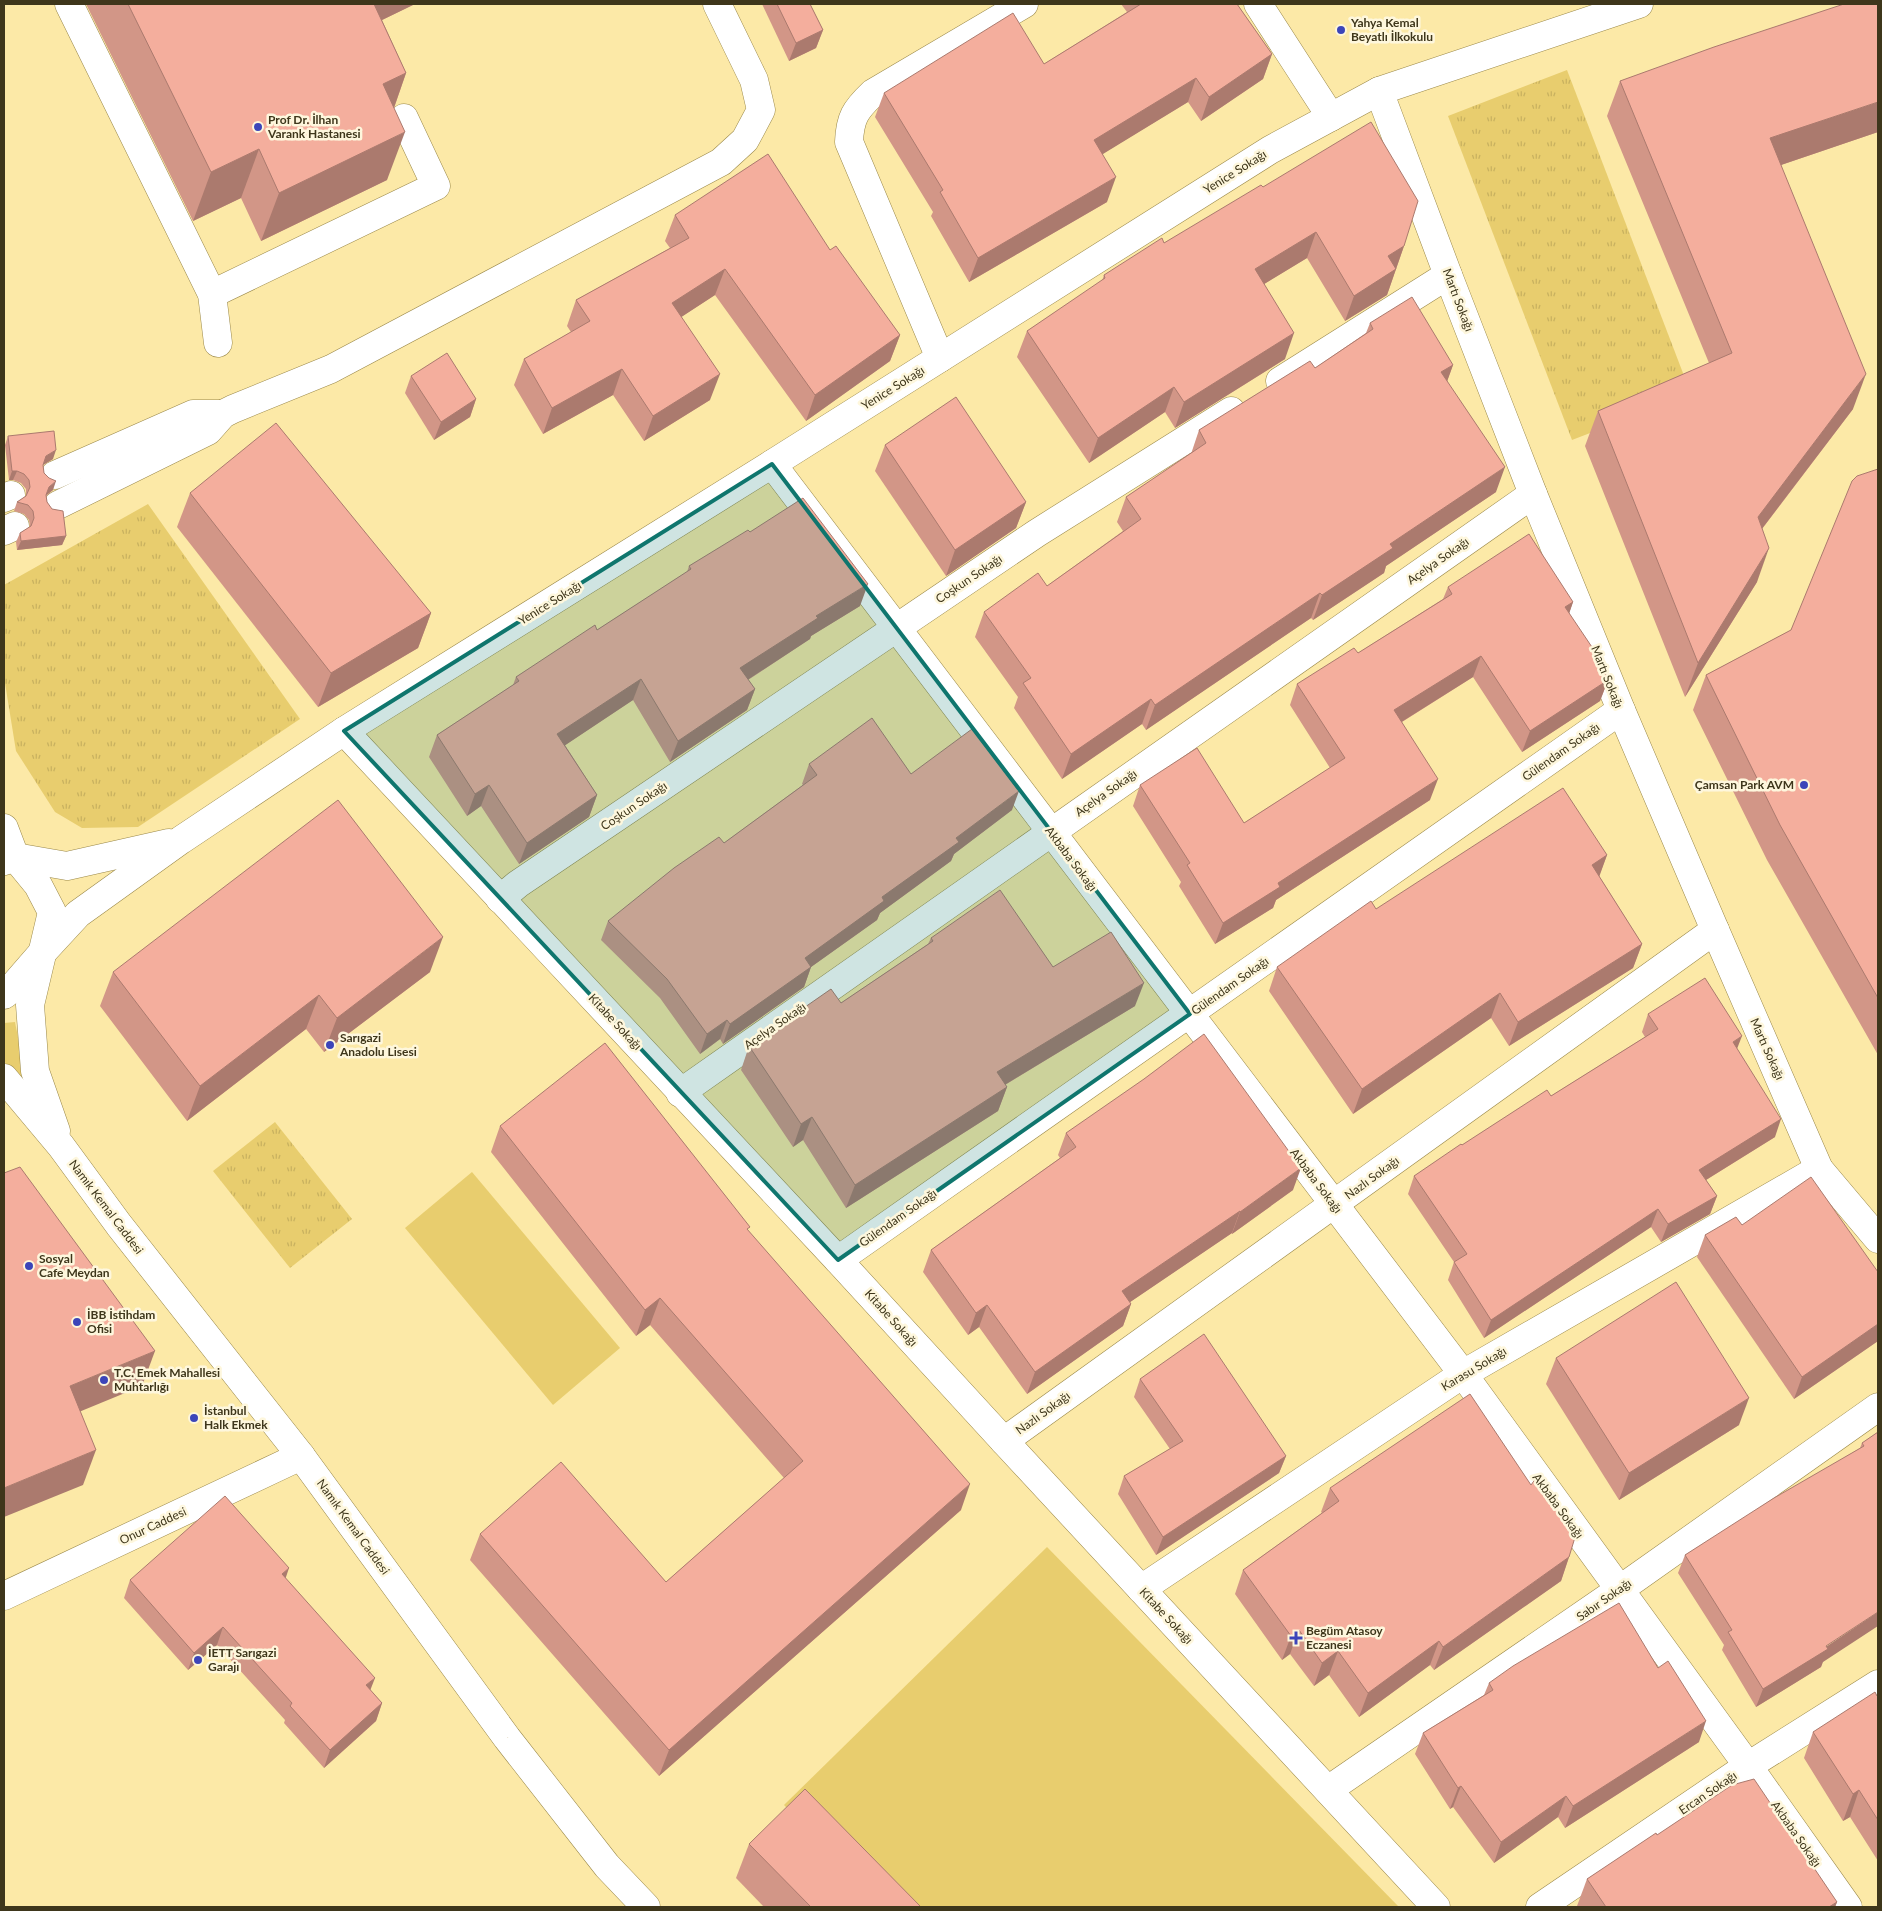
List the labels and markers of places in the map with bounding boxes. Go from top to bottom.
place label: Yahya Kemal Beyatlı İlkokulu [1350,15,1433,44]
marker: Yahya Kemal Beyatlı İlkokulu [1335,24,1347,36]
place label: Prof Dr. İlhan Varank Hastanesi [267,112,361,141]
marker: Prof Dr. İlhan Varank Hastanesi [252,121,264,133]
place label: Çamsan Park AVM [1695,777,1794,792]
marker: Çamsan Park AVM [1798,779,1810,791]
place label: Sarıgazi Anadolu Lisesi [339,1030,417,1059]
marker: Sarıgazi Anadolu Lisesi [324,1039,336,1051]
place label: Sosyal Cafe Meydan [39,1251,110,1280]
marker: Sosyal Cafe Meydan [23,1260,35,1272]
place label: İBB İstihdam Ofisi [87,1307,155,1336]
marker: İBB İstihdam Ofisi [71,1316,83,1328]
place label: T.C. Emek Mahallesi Muhtarlığı [114,1365,220,1394]
marker: T.C. Emek Mahallesi Muhtarlığı [98,1374,110,1386]
place label: İstanbul Halk Ekmek [204,1403,268,1432]
marker: İstanbul Halk Ekmek [188,1412,200,1424]
place label: Begüm Atasoy Eczanesi [1306,1623,1383,1652]
marker: Begüm Atasoy Eczanesi [1290,1632,1302,1644]
place label: İETT Sarıgazi Garajı [208,1645,277,1674]
marker: İETT Sarıgazi Garajı [192,1654,204,1666]

